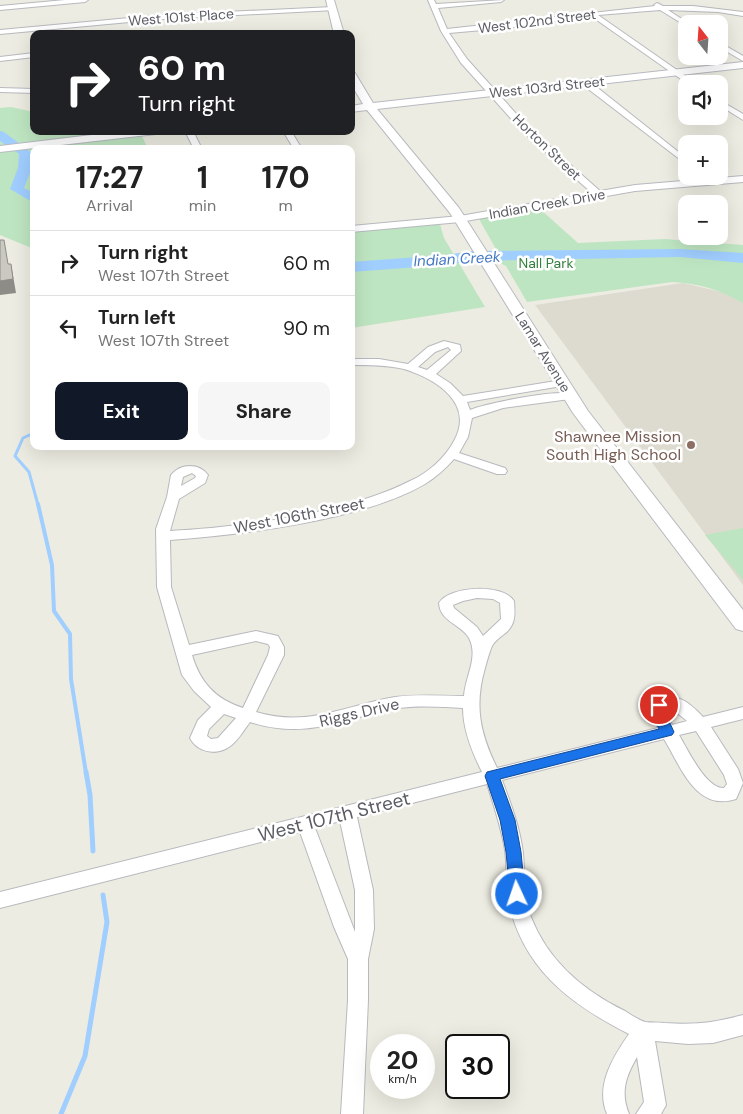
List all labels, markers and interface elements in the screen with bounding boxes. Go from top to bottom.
street label: West 101st Place [128,4,234,30]
street label: West 102nd Street [477,5,597,37]
north arrow [678,15,728,65]
map controls [678,15,728,245]
text: 60 m [138,45,226,91]
icon: right [55,50,120,115]
street label: West 103rd Street [488,72,606,102]
button: sound [678,75,728,125]
text: Turn right [138,89,235,118]
street label: Horton Street [509,110,585,184]
button: + [678,135,728,185]
text: 17:27 [75,158,143,197]
text: 1 [197,158,208,197]
text: 170 [262,158,310,197]
street label: Indian Creek Drive [488,185,607,223]
text: Arrival [86,195,133,216]
text: min [189,195,216,216]
text: m [278,195,293,216]
button: − [678,195,728,245]
text: Turn right [98,240,188,265]
water label: Indian Creek [413,247,501,271]
icon: right [55,249,83,277]
text: 60 m [283,251,330,276]
park label: Nall Park [519,254,573,272]
text: West 107th Street [98,265,229,286]
text: Turn left [98,305,176,330]
street label: Lamar Avenue [511,308,575,396]
icon: left [55,314,83,342]
text: 90 m [283,316,330,341]
text: West 107th Street [98,330,229,351]
button: Exit [55,382,188,440]
button: Share [198,382,330,440]
place label: Shawnee Mission South High School [546,426,681,465]
marker: Shawnee Mission South High School [685,439,697,451]
street label: West 106th Street [232,492,366,538]
pin [638,684,680,726]
icon: arrive [645,691,673,719]
street label: Riggs Drive [317,693,401,732]
street label: West 107th Street [255,785,413,847]
position arrow [490,867,542,919]
speed limit sign: 30 [445,1034,510,1099]
text: 20 [387,1044,418,1077]
text: km/h [388,1071,417,1087]

